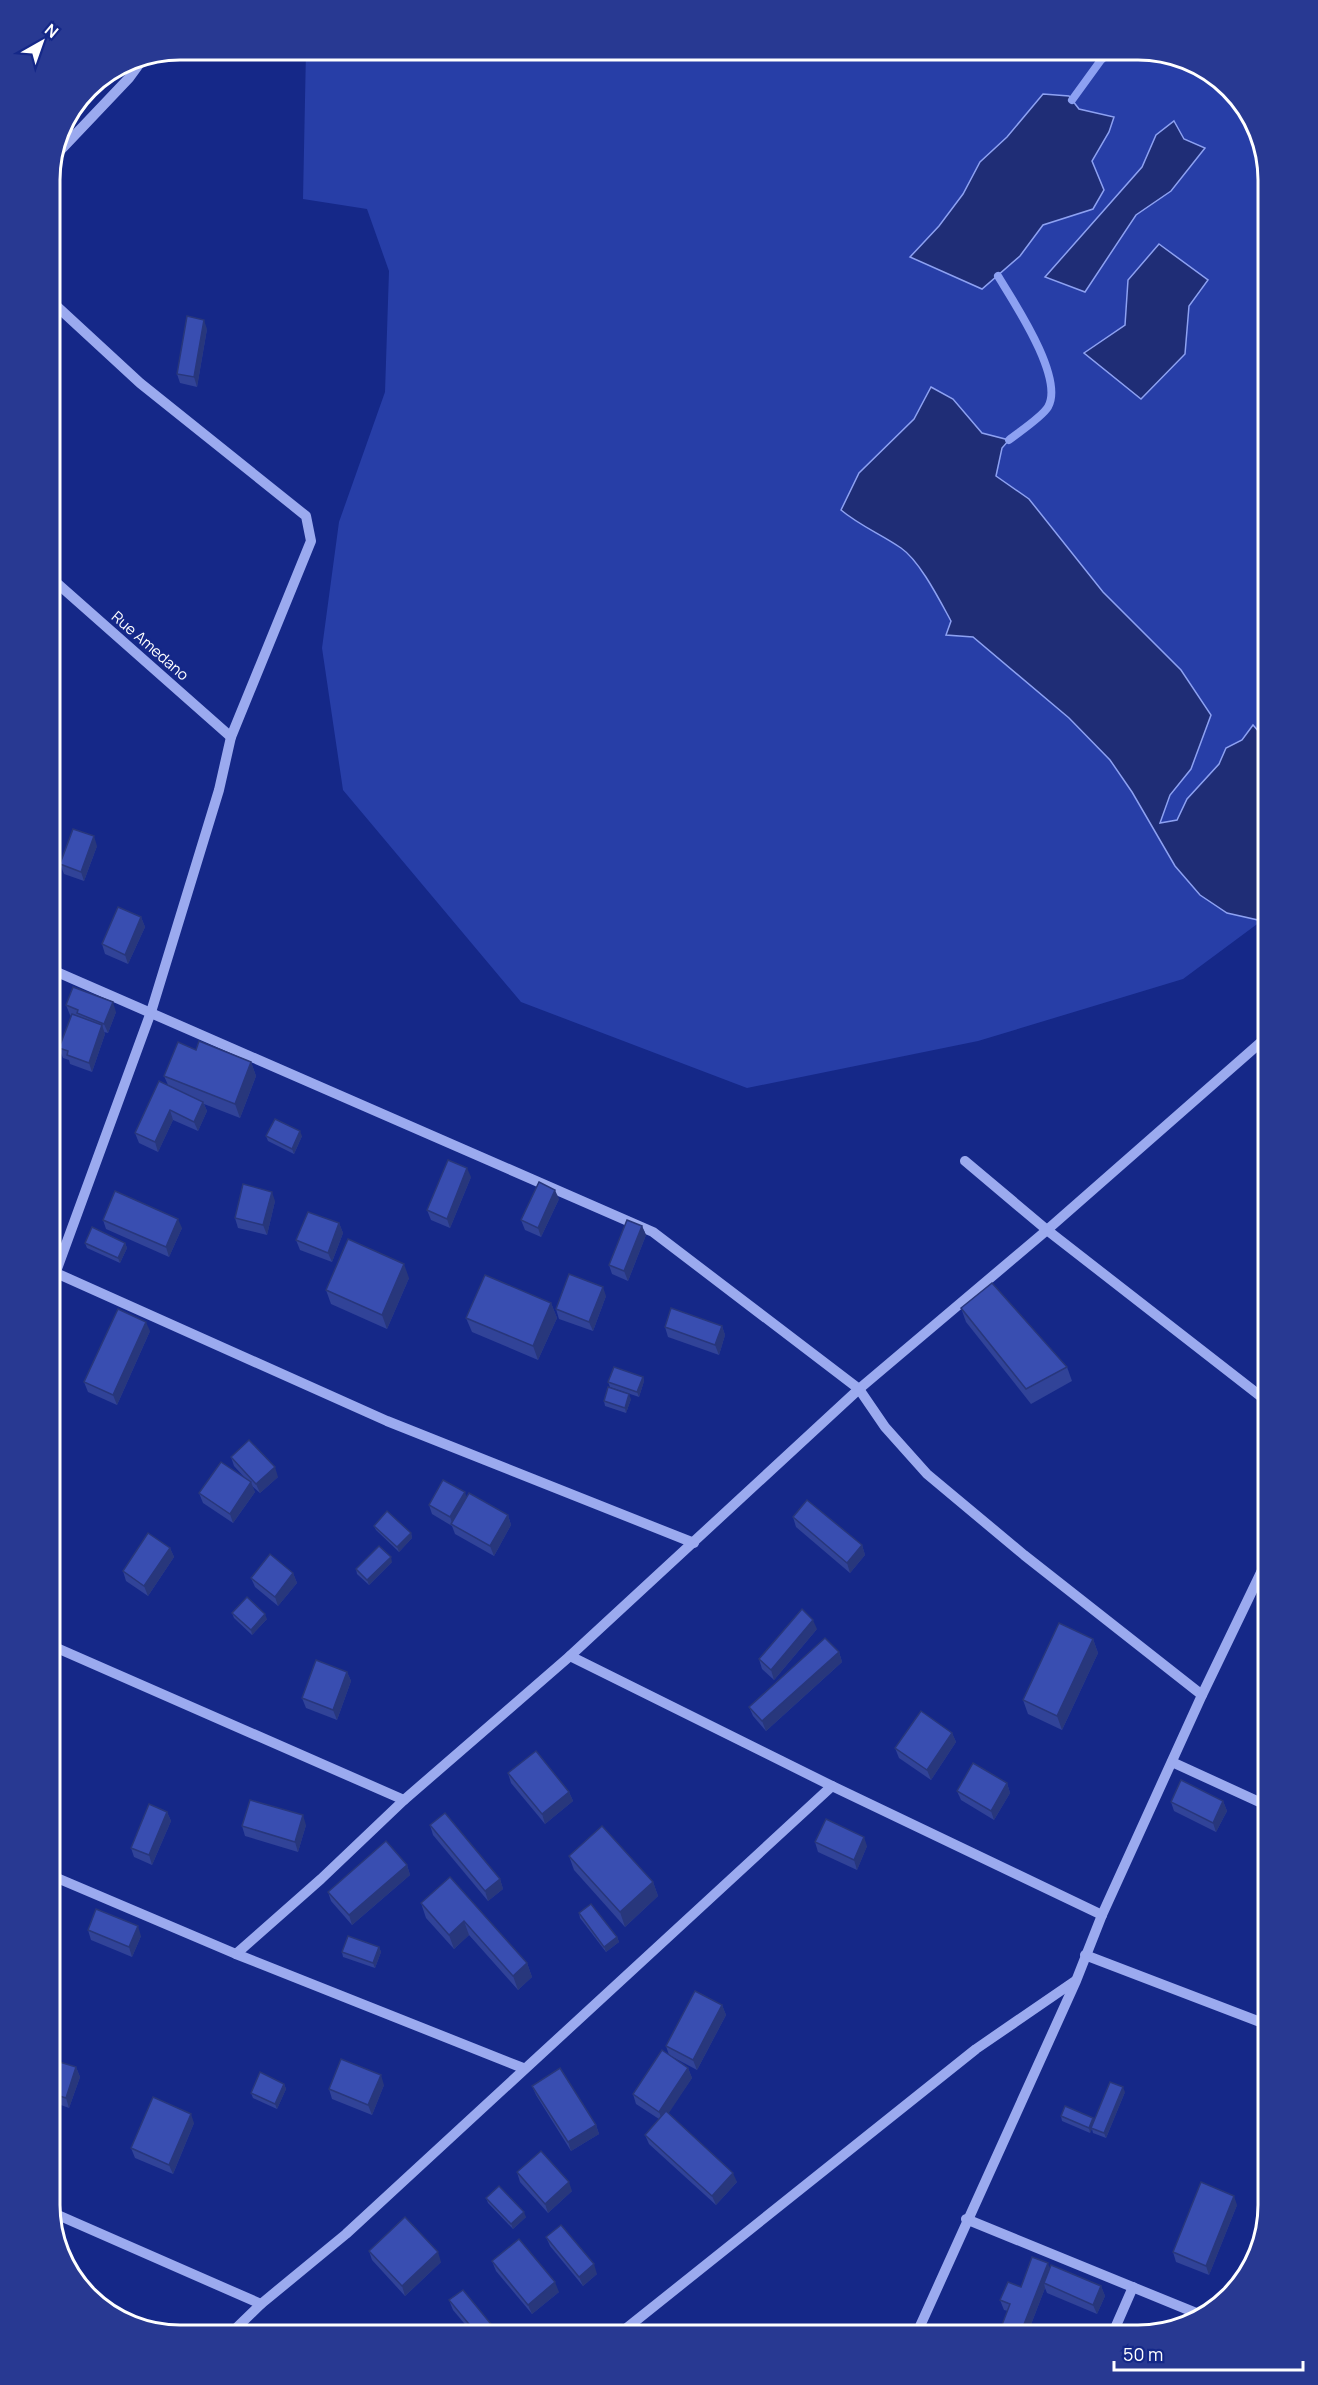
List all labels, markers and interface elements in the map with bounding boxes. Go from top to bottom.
north arrow [12,12,72,72]
text: N [40,18,63,43]
street label: Rue Amedano [107,606,194,685]
scale bar [1114,2334,1303,2372]
text: 50 m [1123,2342,1163,2366]

